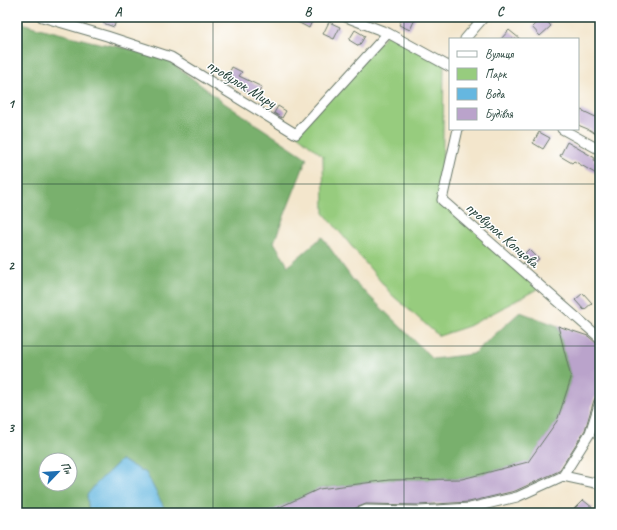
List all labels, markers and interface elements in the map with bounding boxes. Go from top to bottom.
text: A [115,4,123,20]
text: B [305,4,313,20]
text: C [497,4,505,20]
legend [449,38,579,130]
text: Вулиця [485,46,514,62]
street label: провулок Миру [203,55,281,114]
text: Парк [485,66,508,82]
text: Вода [485,86,506,102]
text: 1 [8,96,16,112]
text: Будівля [485,106,514,122]
street label: провулок Копцова [461,197,544,273]
text: 2 [8,258,15,274]
text: 3 [8,420,15,436]
north arrow [38,452,78,492]
text: Пн [58,460,76,477]

